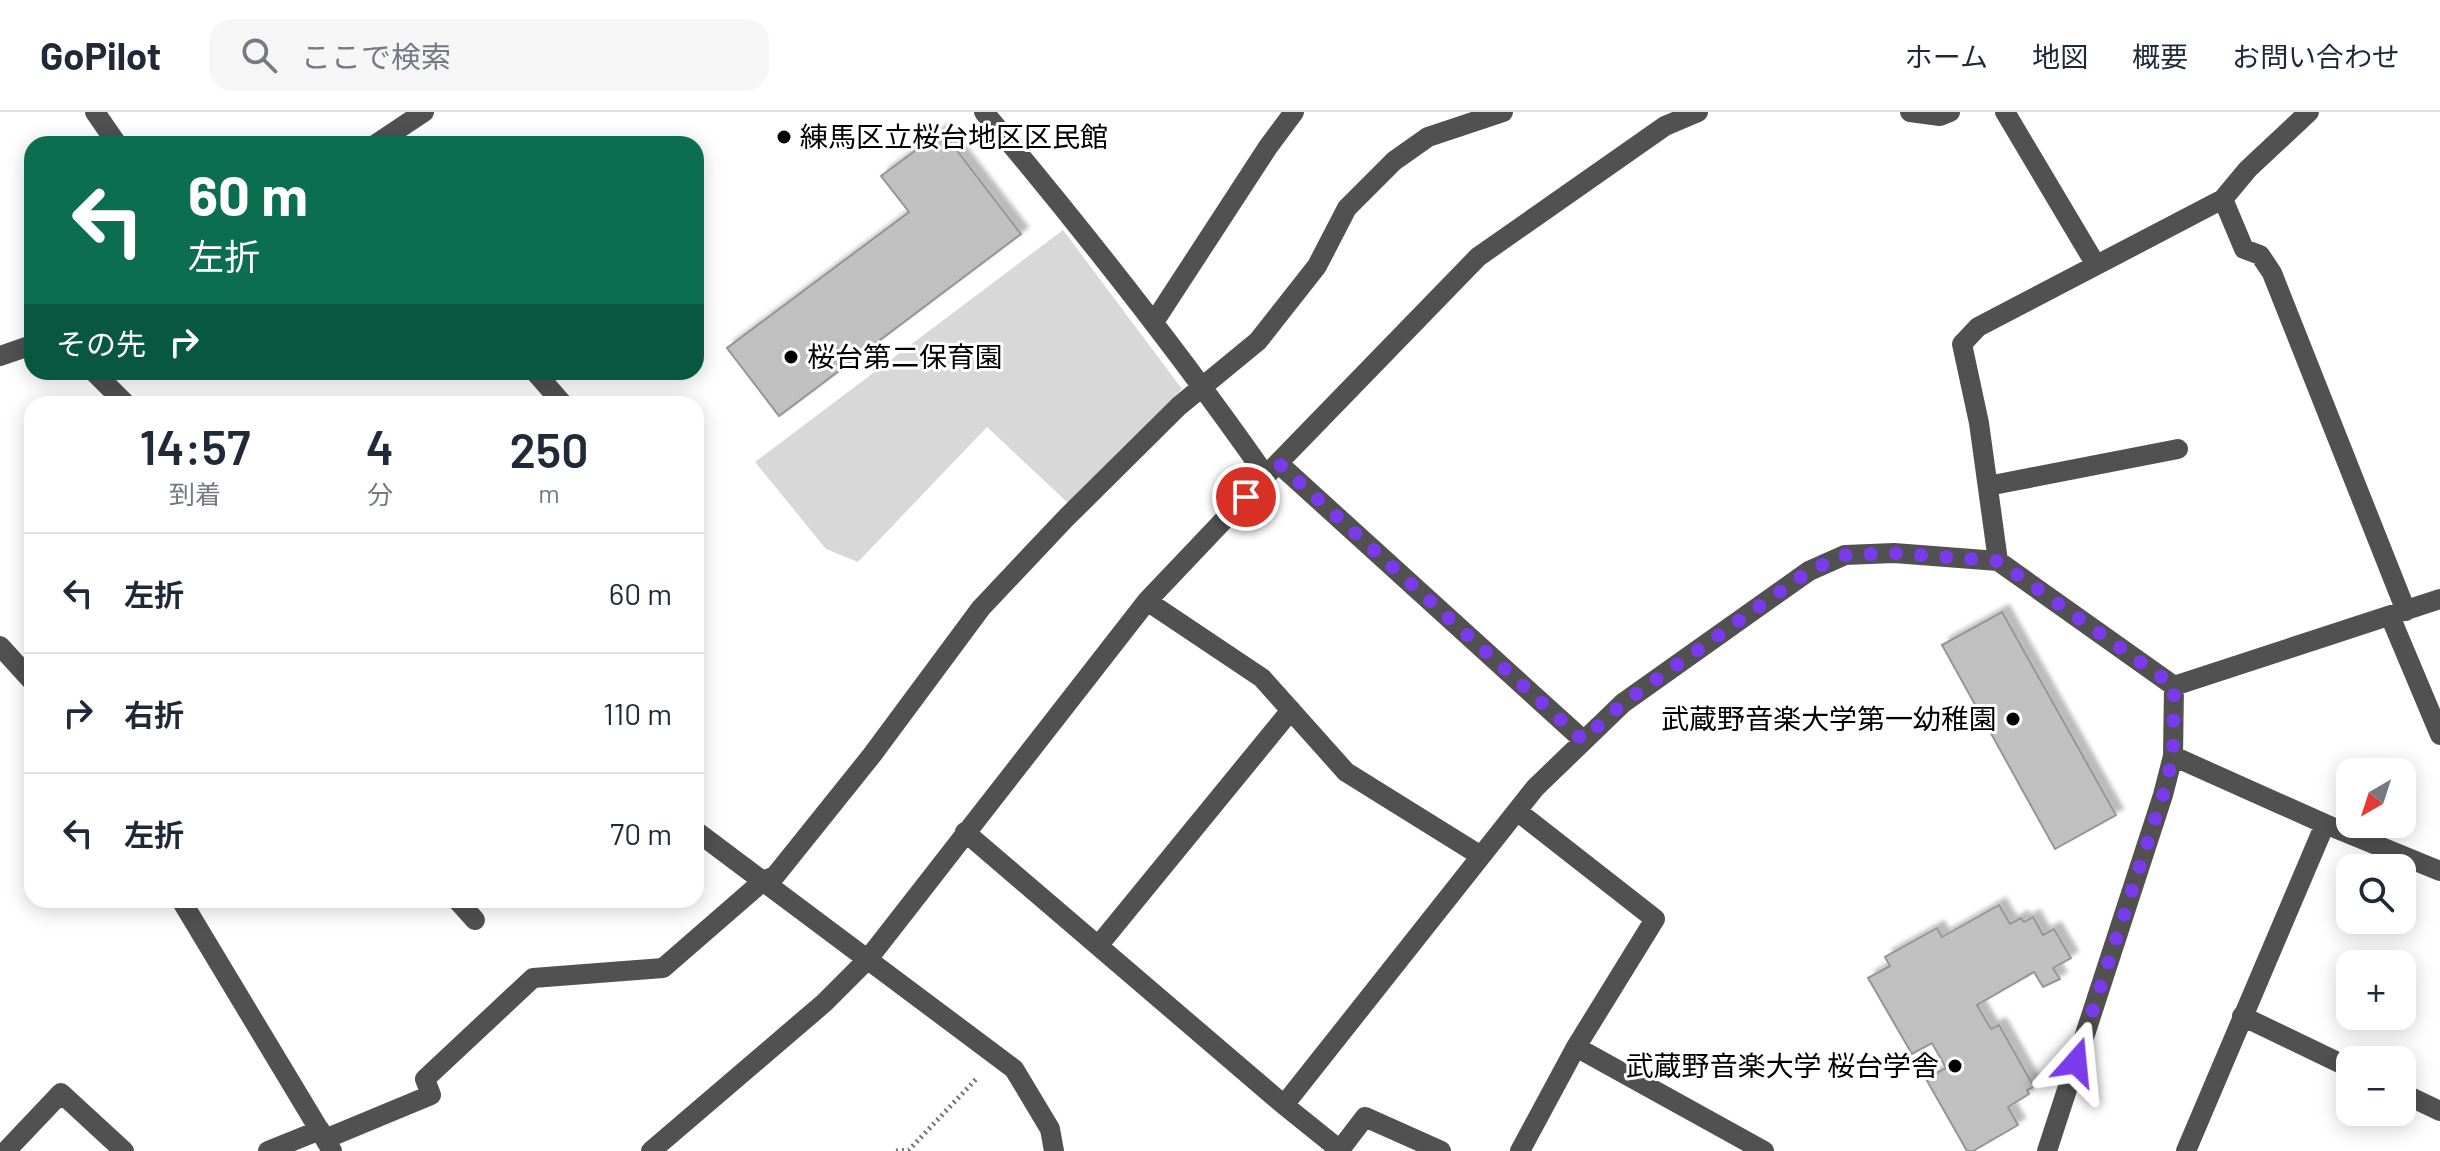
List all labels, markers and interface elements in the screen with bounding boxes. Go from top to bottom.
search box [209,19,769,91]
text: GoPilot [40,32,161,78]
icon: search [237,33,281,77]
text: ここで検索 [301,38,451,74]
text: ホーム [1905,39,1988,73]
text: 地図 [2032,39,2088,73]
text: 概要 [2132,39,2188,73]
text: お問い合わせ [2232,39,2400,73]
place label: 練馬区立桜台地区区民館 [800,119,1108,153]
marker: 練馬区立桜台地区区民館 [775,128,793,146]
text: 60 m [188,160,308,227]
icon: left [56,168,160,272]
text: 左折 [188,234,260,277]
icon: right [162,320,206,364]
text: その先 [56,325,146,361]
place label: 桜台第二保育園 [807,339,1003,373]
marker: 桜台第二保育園 [782,348,800,366]
text: 14:57 [139,417,250,475]
text: 4 [366,417,394,475]
text: 250 [509,420,589,478]
pin [1212,463,1280,531]
icon: arrive [1224,475,1268,519]
text: m [538,477,560,508]
text: 到着 [169,478,221,509]
text: 分 [367,478,393,509]
icon: left [56,571,100,615]
text: 60 m [609,575,672,611]
text: 左折 [124,576,184,612]
icon: right [56,691,100,735]
text: 110 m [603,695,672,731]
text: 右折 [124,696,184,732]
place label: 武蔵野音楽大学第一幼稚園 [1661,701,1997,735]
marker: 武蔵野音楽大学第一幼稚園 [2004,710,2022,728]
north arrow [2336,758,2416,838]
map controls [2336,758,2416,1126]
icon: left [56,811,100,855]
text: 70 m [610,815,672,851]
text: 左折 [124,816,184,852]
button: search [2336,854,2416,934]
button: + [2336,950,2416,1030]
position arrow [2034,1020,2118,1104]
button: − [2336,1046,2416,1126]
place label: 武蔵野音楽大学 桜台学舎 [1625,1048,1939,1082]
marker: 武蔵野音楽大学 桜台学舎 [1946,1057,1964,1075]

